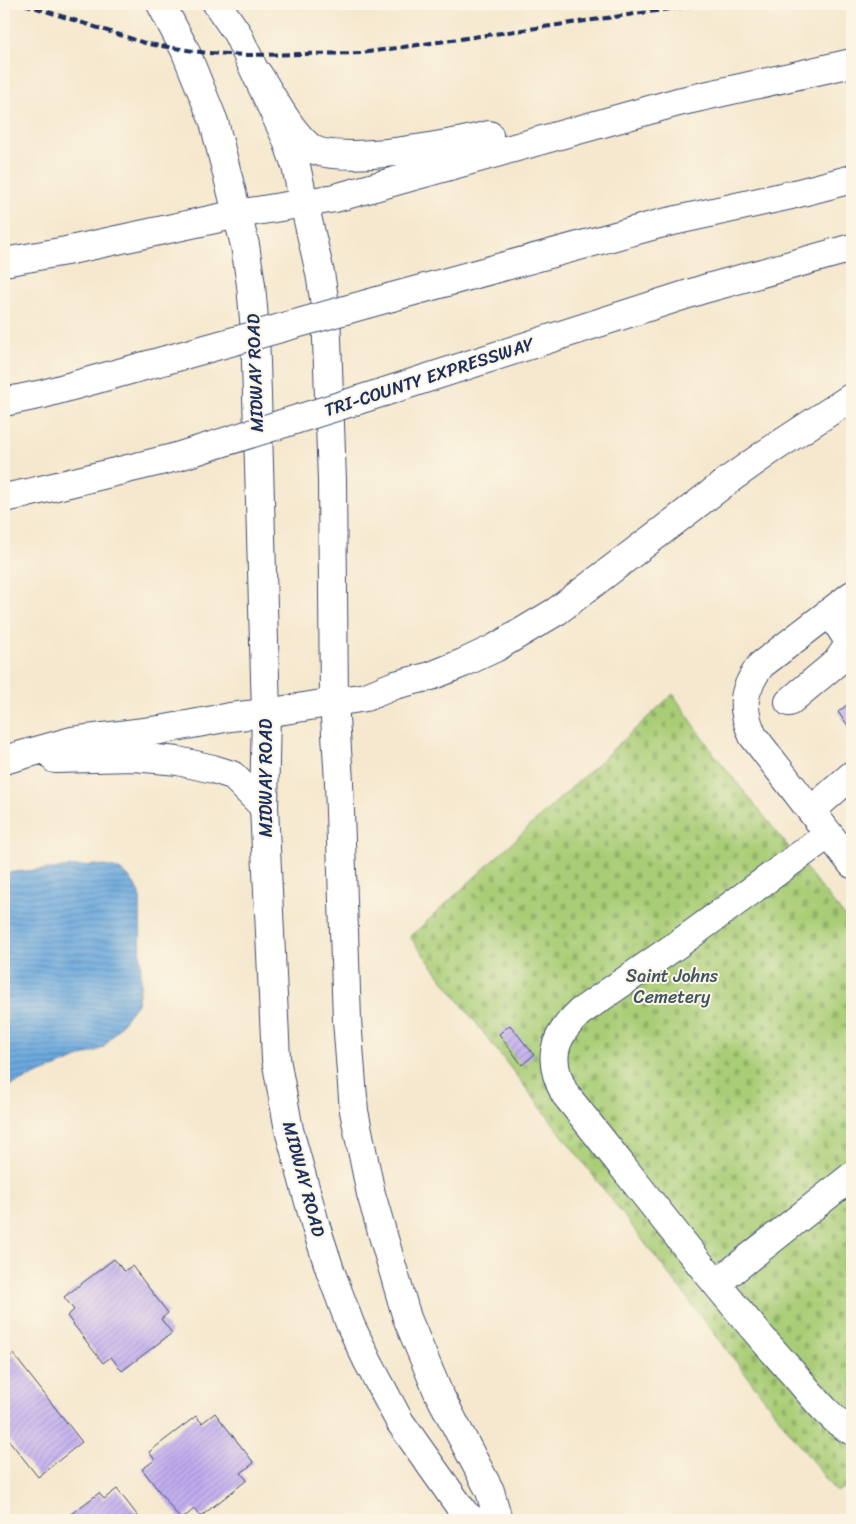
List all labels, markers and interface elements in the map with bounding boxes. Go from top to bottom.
street label: MIDWAY ROAD [237,313,273,433]
street label: TRI-COUNTY EXPRESSWAY [320,328,539,426]
street label: MIDWAY ROAD [250,719,282,837]
park label: Saint Johns Cemetery [626,960,719,1013]
street label: MIDWAY ROAD [273,1118,335,1241]

